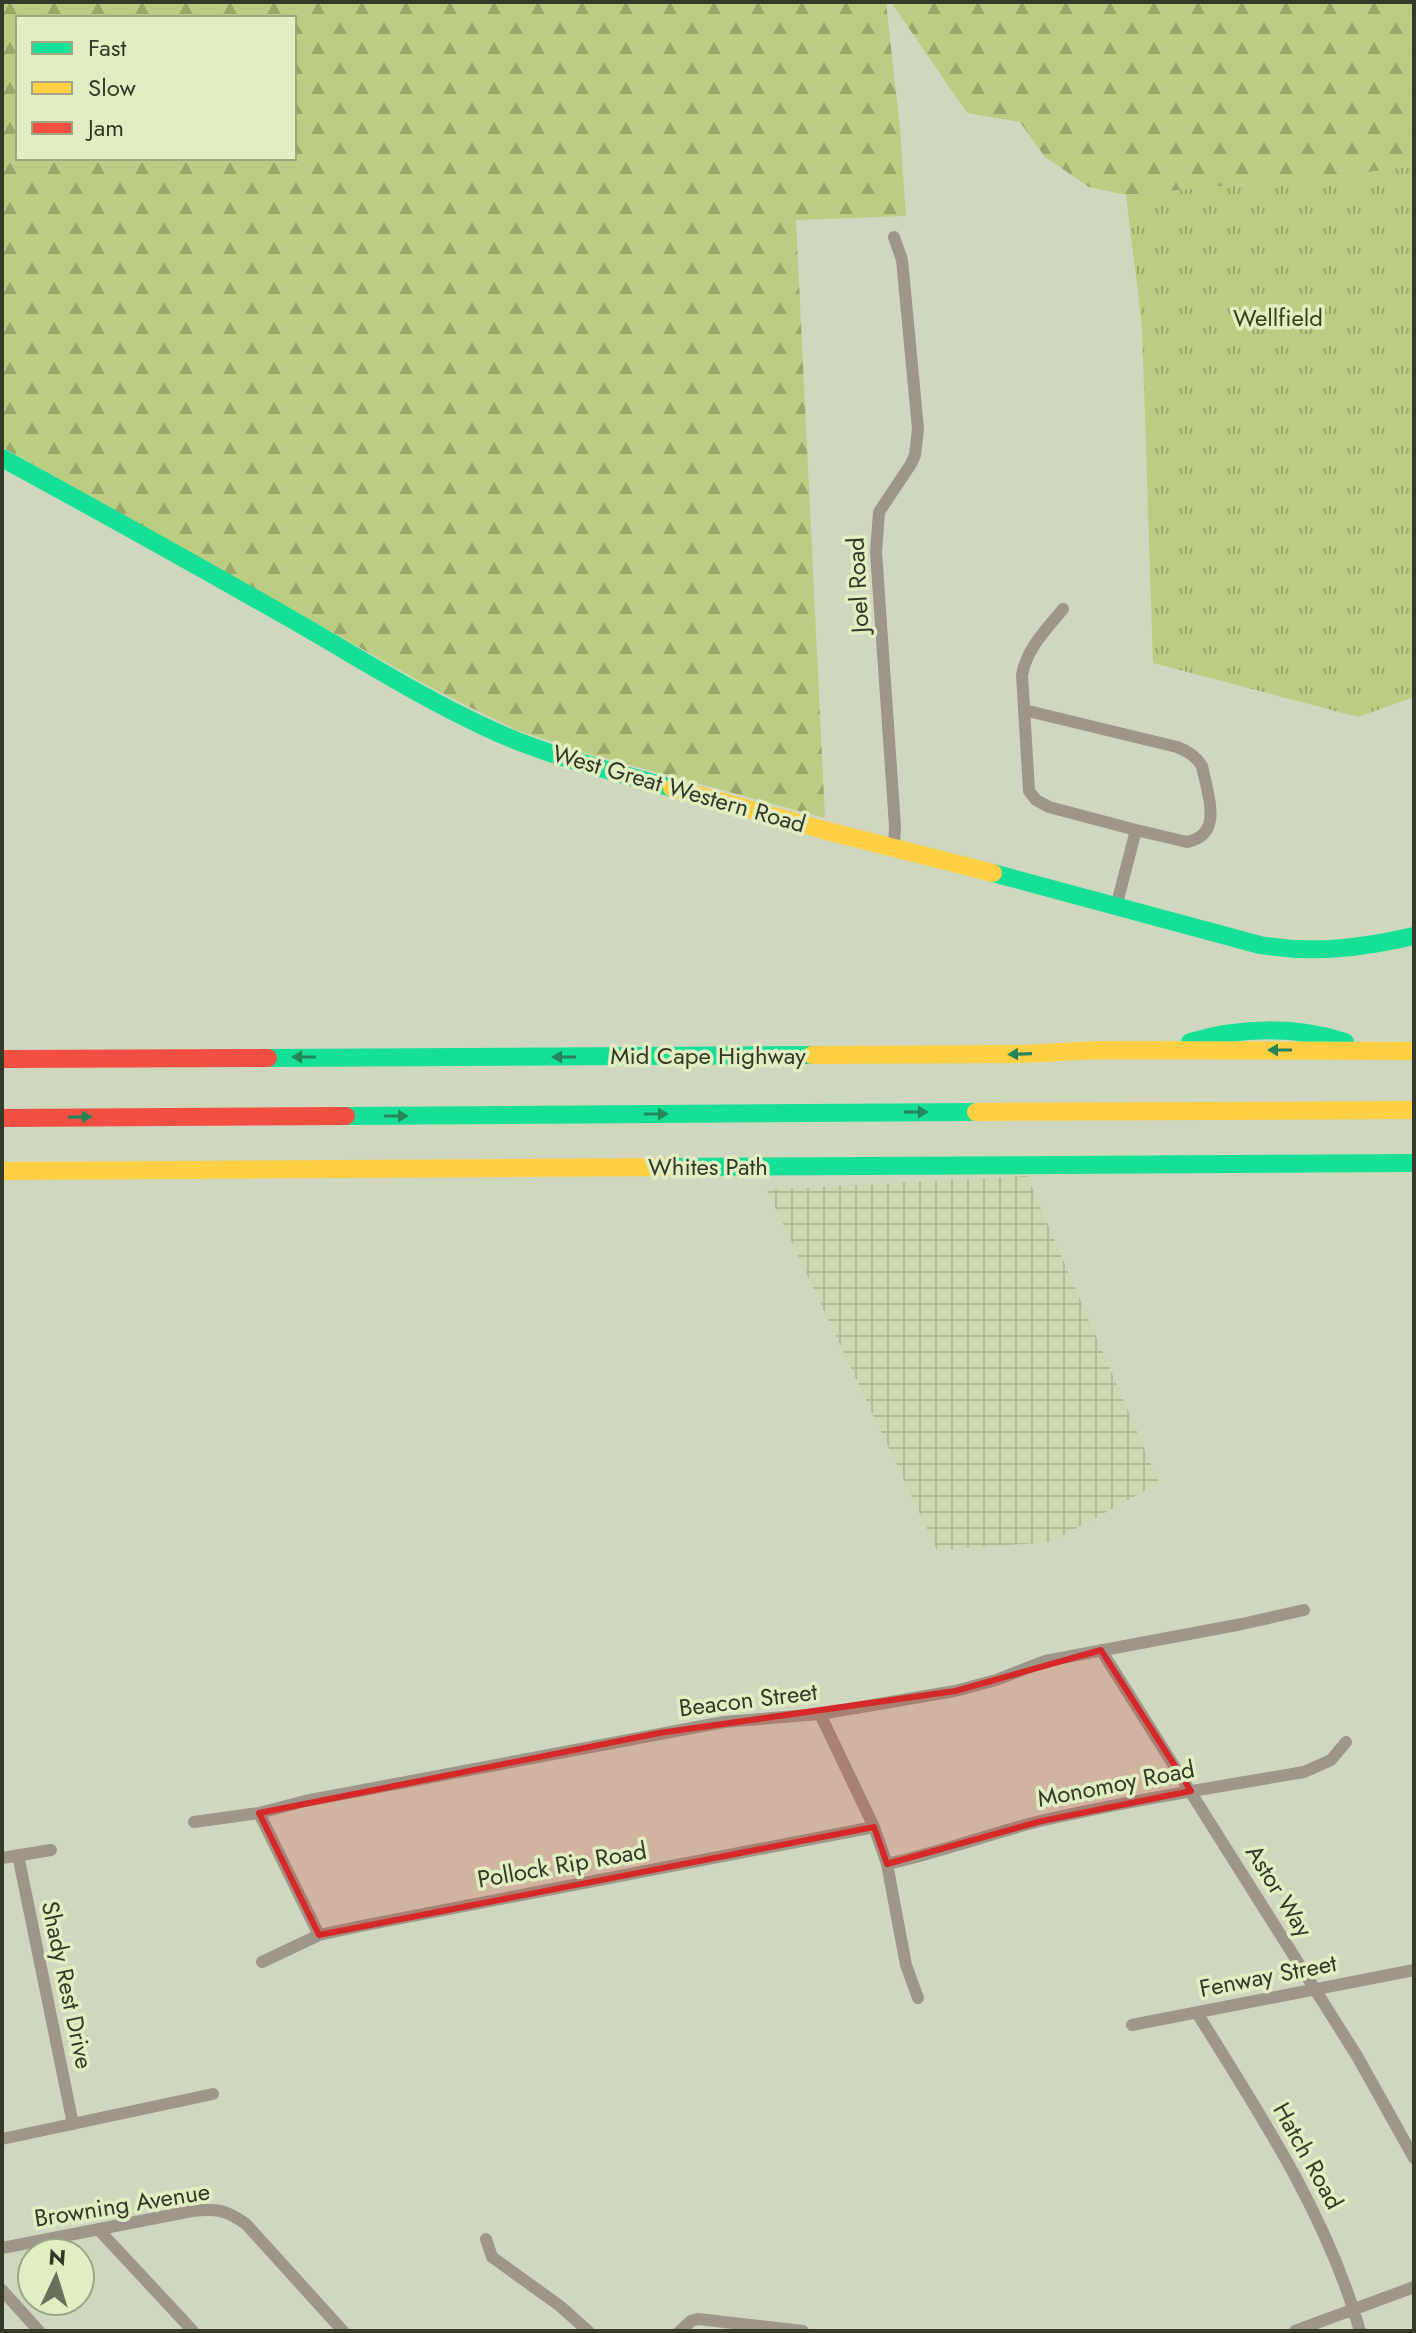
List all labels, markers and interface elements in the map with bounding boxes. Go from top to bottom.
legend [16,16,296,160]
text: Fast [88,30,126,65]
text: Slow [88,70,136,105]
text: Jam [85,110,124,145]
park label: Wellfield [1233,300,1323,335]
street label: Joel Road [838,536,878,637]
street label: West Great Western Road [548,736,810,841]
street label: Mid Cape Highway [610,1038,806,1073]
one-way arrow [1267,1044,1292,1056]
one-way arrow [1007,1047,1032,1060]
one-way arrow [551,1050,576,1063]
one-way arrow [291,1051,316,1063]
one-way arrow [904,1106,929,1119]
one-way arrow [644,1108,669,1120]
one-way arrow [384,1110,409,1122]
one-way arrow [68,1111,93,1123]
street label: Whites Path [648,1149,768,1184]
street label: Beacon Street [677,1674,819,1725]
street label: Monomoy Road [1034,1751,1197,1816]
street label: Pollock Rip Road [475,1832,649,1897]
street label: Astor Way [1237,1838,1322,1944]
street label: Shady Rest Drive [33,1898,102,2072]
street label: Fenway Street [1196,1945,1340,2006]
street label: Hatch Road [1265,2096,1352,2216]
street label: Browning Avenue [32,2173,212,2236]
north arrow [16,2237,96,2317]
text: N [48,2240,67,2274]

